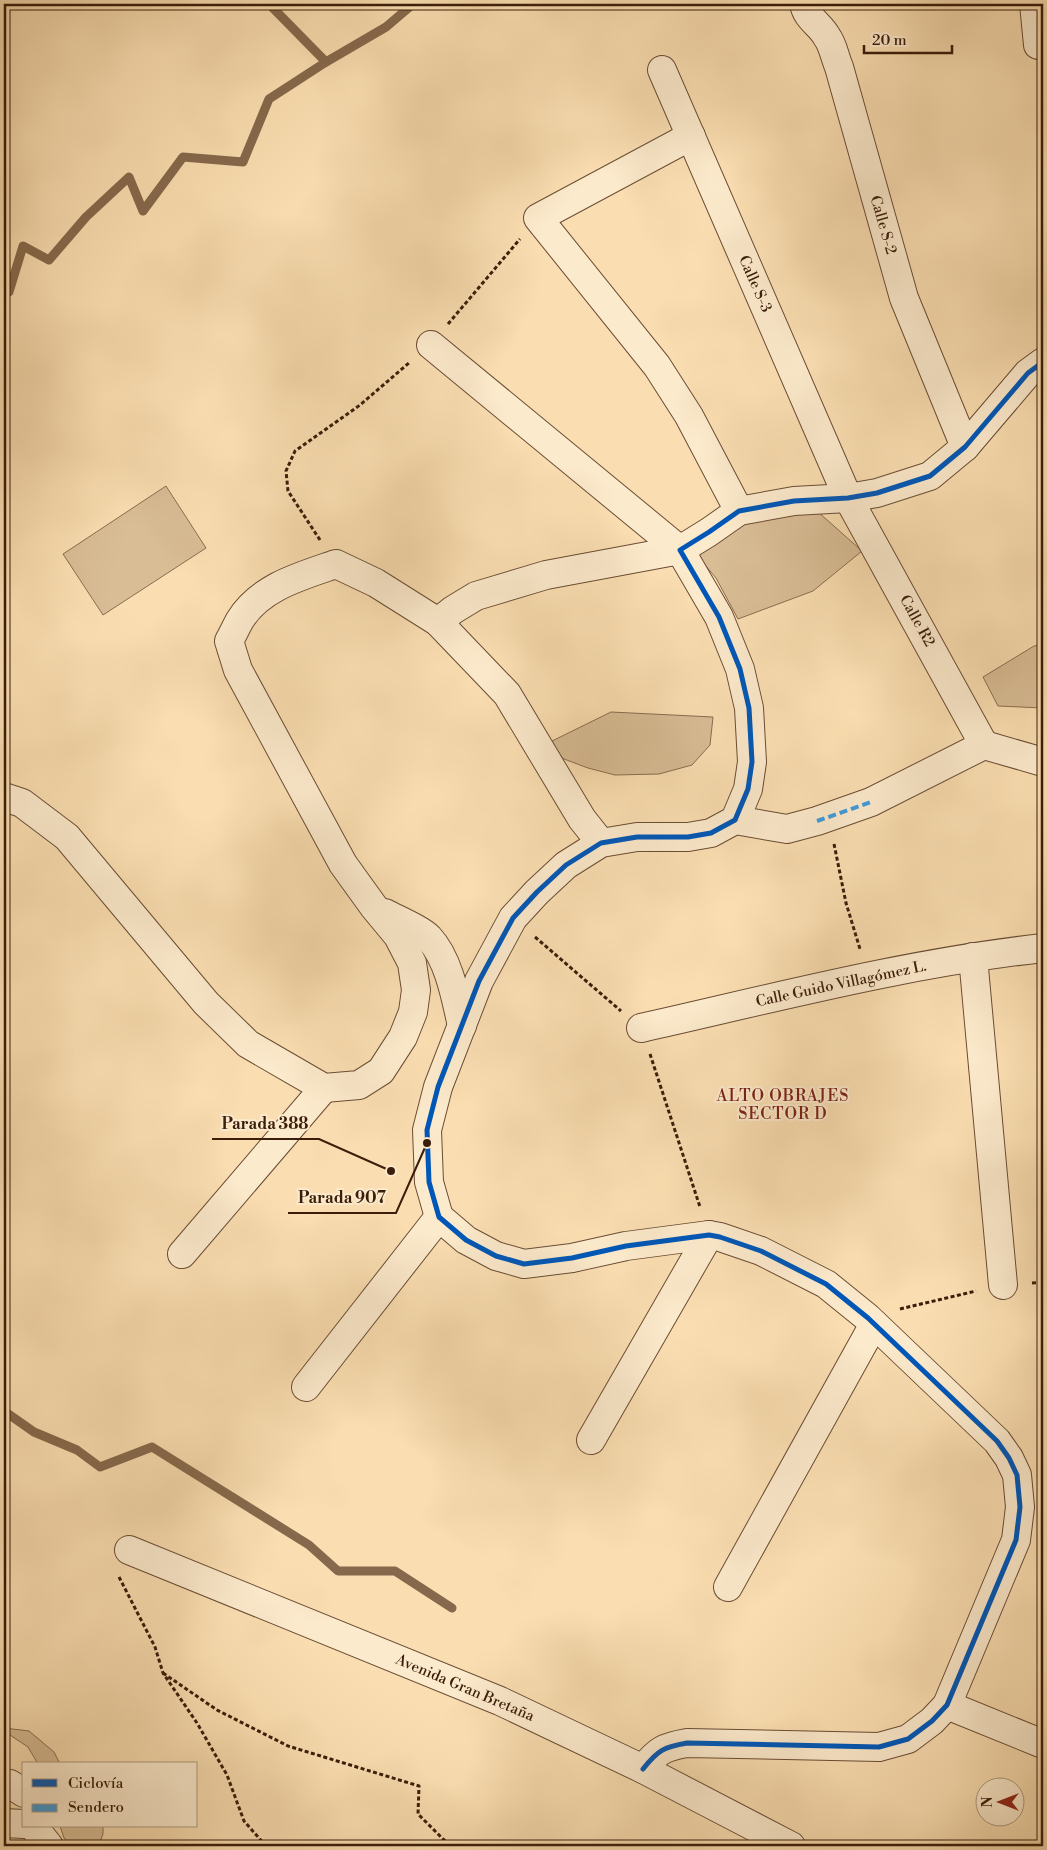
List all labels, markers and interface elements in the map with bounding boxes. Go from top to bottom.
scale bar [864,22,952,54]
text: 20 m [872,31,907,50]
street label: Calle S-2 [866,193,900,257]
street label: Calle S-3 [734,253,776,315]
street label: Calle R2 [895,592,939,650]
street label: Calle Guido Villagómez L. [754,957,928,1011]
district label: ALTO OBRAJES SECTOR D [715,1086,850,1124]
callout: Parada 388 [212,1108,319,1139]
text: Parada 388 [221,1114,309,1134]
callout: Parada 907 [288,1182,396,1213]
text: Parada 907 [298,1188,387,1208]
street label: Avenida Gran Bretaña [392,1650,538,1726]
legend [22,1762,198,1828]
text: Ciclovía [68,1774,124,1793]
north arrow [974,1778,1024,1828]
text: N [979,1796,997,1808]
text: Sendero [68,1798,124,1817]

